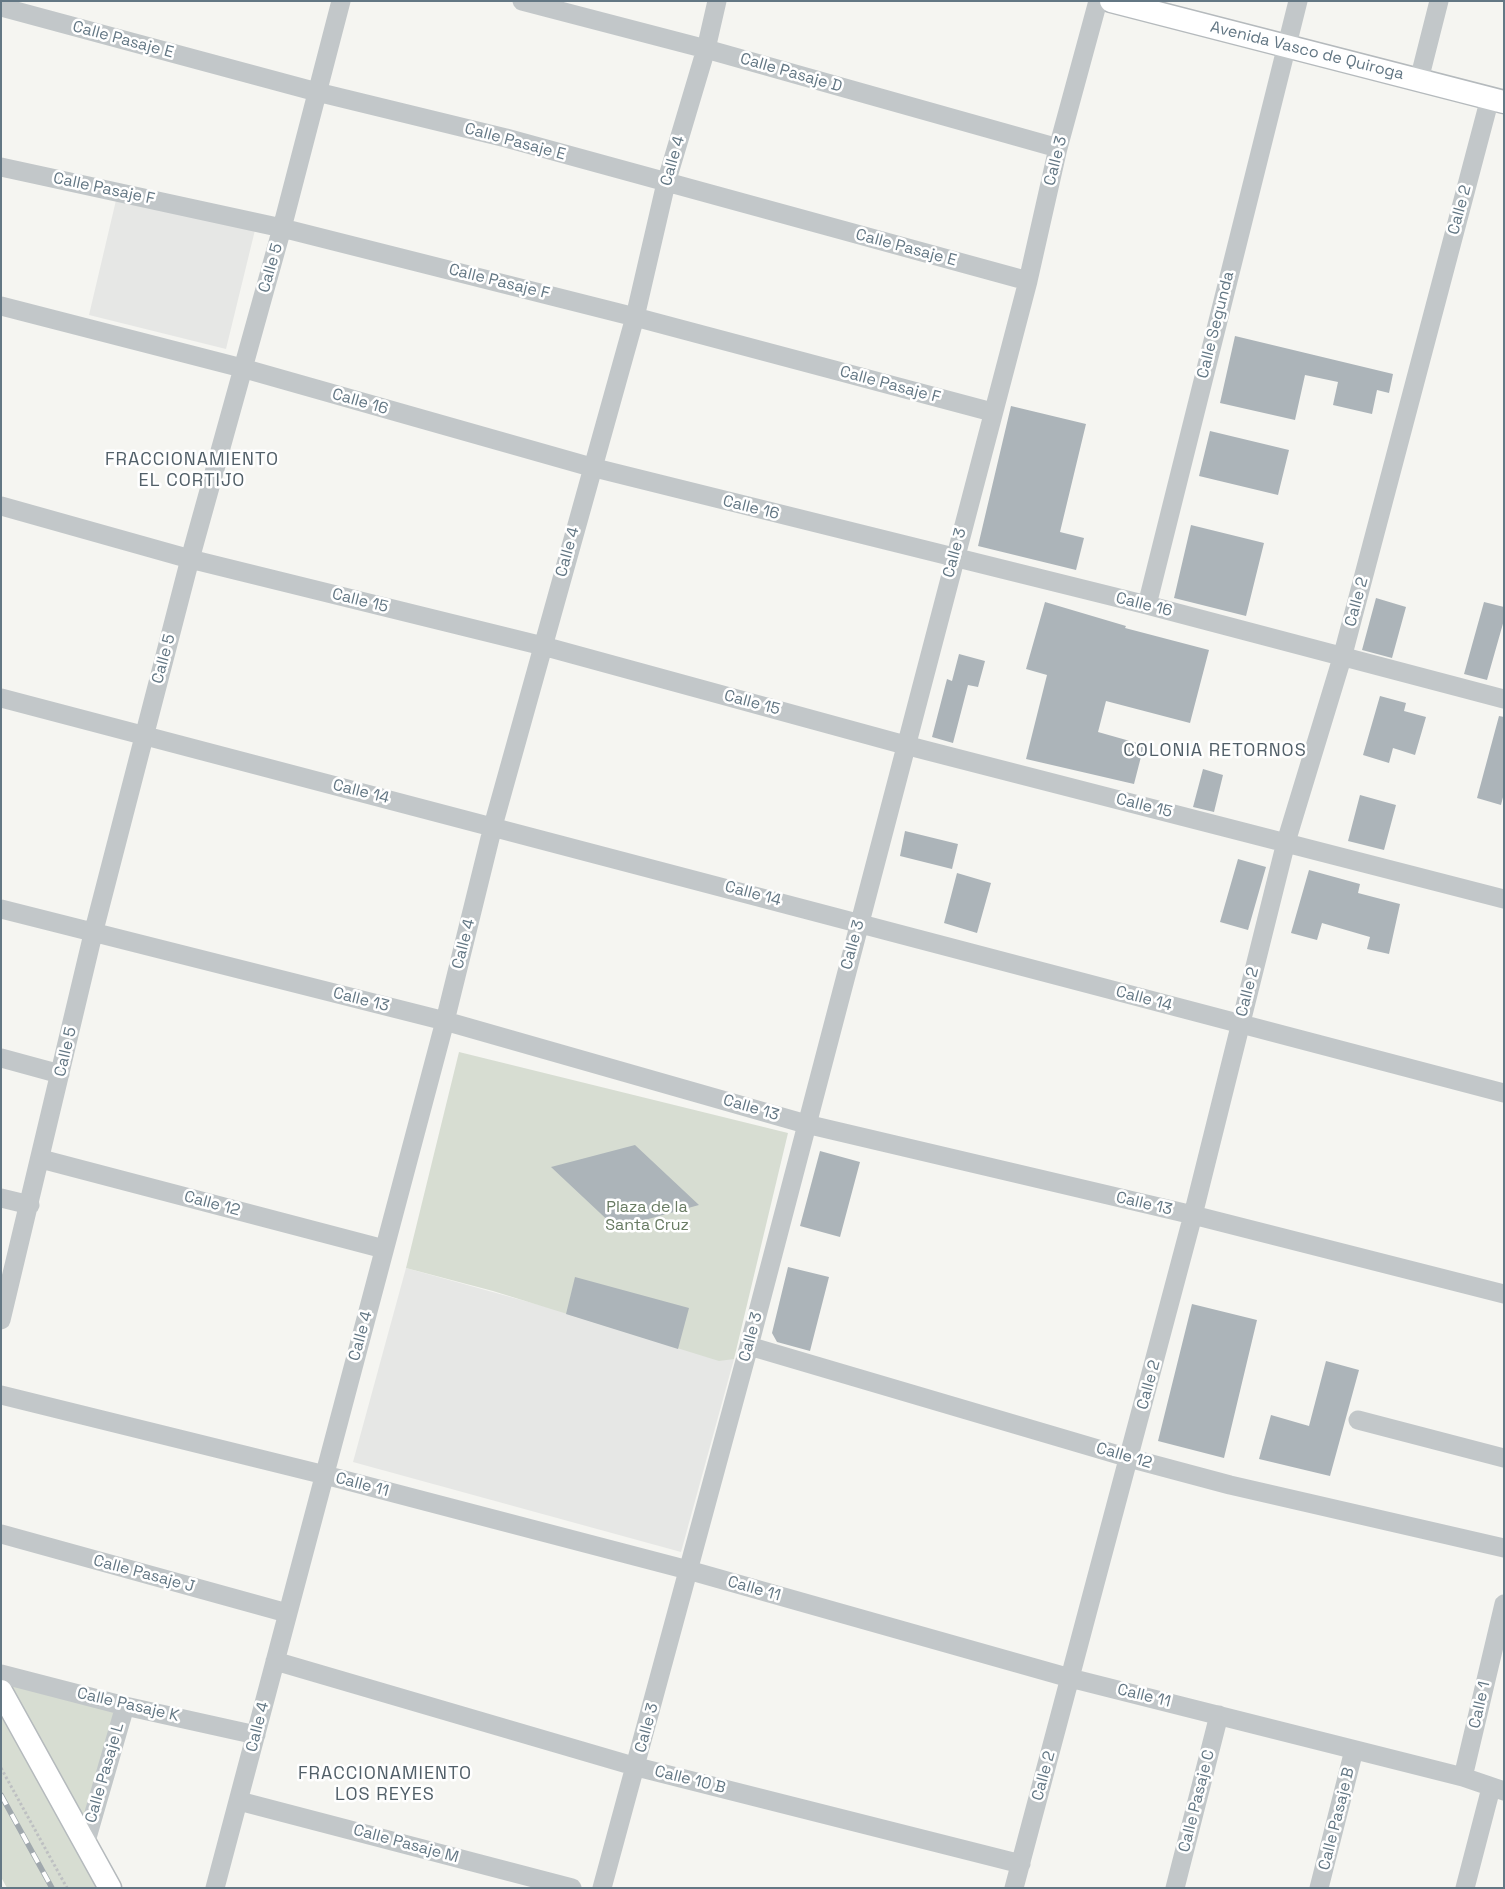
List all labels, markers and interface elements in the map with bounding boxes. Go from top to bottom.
street label: Calle Pasaje E [70,17,176,63]
street label: Avenida Vasco de Quiroga [1208,18,1406,84]
street label: Calle Pasaje D [738,49,844,97]
street label: Calle Pasaje E [462,119,568,165]
street label: Calle 4 [657,134,689,188]
street label: Calle 3 [1041,134,1071,188]
street label: Calle Pasaje F [52,169,156,209]
street label: Calle 2 [1444,183,1476,237]
street label: Calle Pasaje E [853,225,959,271]
street label: Calle 5 [255,241,287,295]
street label: Calle Pasaje F [447,260,551,304]
street label: Calle Segunda [1193,270,1239,380]
street label: Calle Pasaje F [838,362,942,408]
street label: Calle 16 [330,385,390,419]
district label: FRACCIONAMIENTO EL CORTIJO [103,449,281,492]
street label: Calle 16 [721,492,781,524]
street label: Calle 4 [552,525,584,579]
street label: Calle 3 [939,526,971,580]
street label: Calle 2 [1341,575,1373,629]
street label: Calle 15 [330,585,390,617]
street label: Calle 16 [1114,589,1174,621]
street label: Calle 5 [148,632,180,686]
street label: Calle 15 [722,686,782,720]
district label: COLONIA RETORNOS [1121,740,1309,762]
street label: Calle 14 [331,776,391,808]
street label: Calle 15 [1114,790,1174,822]
street label: Calle 14 [723,877,783,911]
street label: Calle 4 [449,917,479,971]
street label: Calle 3 [837,918,869,972]
street label: Calle 2 [1233,965,1263,1019]
street label: Calle 14 [1114,982,1174,1016]
street label: Calle 13 [331,984,391,1016]
street label: Calle 5 [51,1025,81,1079]
street label: Calle 13 [721,1091,781,1125]
street label: Calle 12 [182,1187,242,1221]
street label: Calle 13 [1114,1188,1174,1220]
park label: Plaza de la Santa Cruz [605,1198,689,1236]
street label: Calle 4 [345,1309,377,1363]
street label: Calle 3 [735,1310,767,1364]
street label: Calle 2 [1133,1358,1165,1412]
street label: Calle 12 [1094,1439,1154,1473]
street label: Calle 11 [333,1469,391,1501]
street label: Calle Pasaje J [91,1551,197,1597]
street label: Calle 11 [725,1572,783,1606]
street label: Calle 11 [1115,1680,1173,1712]
street label: Calle 1 [1465,1680,1495,1730]
street label: Calle Pasaje K [75,1684,181,1726]
street label: Calle 4 [243,1700,273,1754]
street label: Calle 3 [631,1701,663,1755]
street label: Calle Pasaje L [82,1721,128,1825]
street label: Calle Pasaje C [1175,1748,1219,1854]
street label: Calle 2 [1028,1749,1060,1803]
street label: Calle 10 B [652,1762,728,1798]
district label: FRACCIONAMIENTO LOS REYES [296,1763,474,1806]
street label: Calle Pasaje B [1315,1766,1359,1872]
street label: Calle Pasaje M [351,1821,461,1867]

